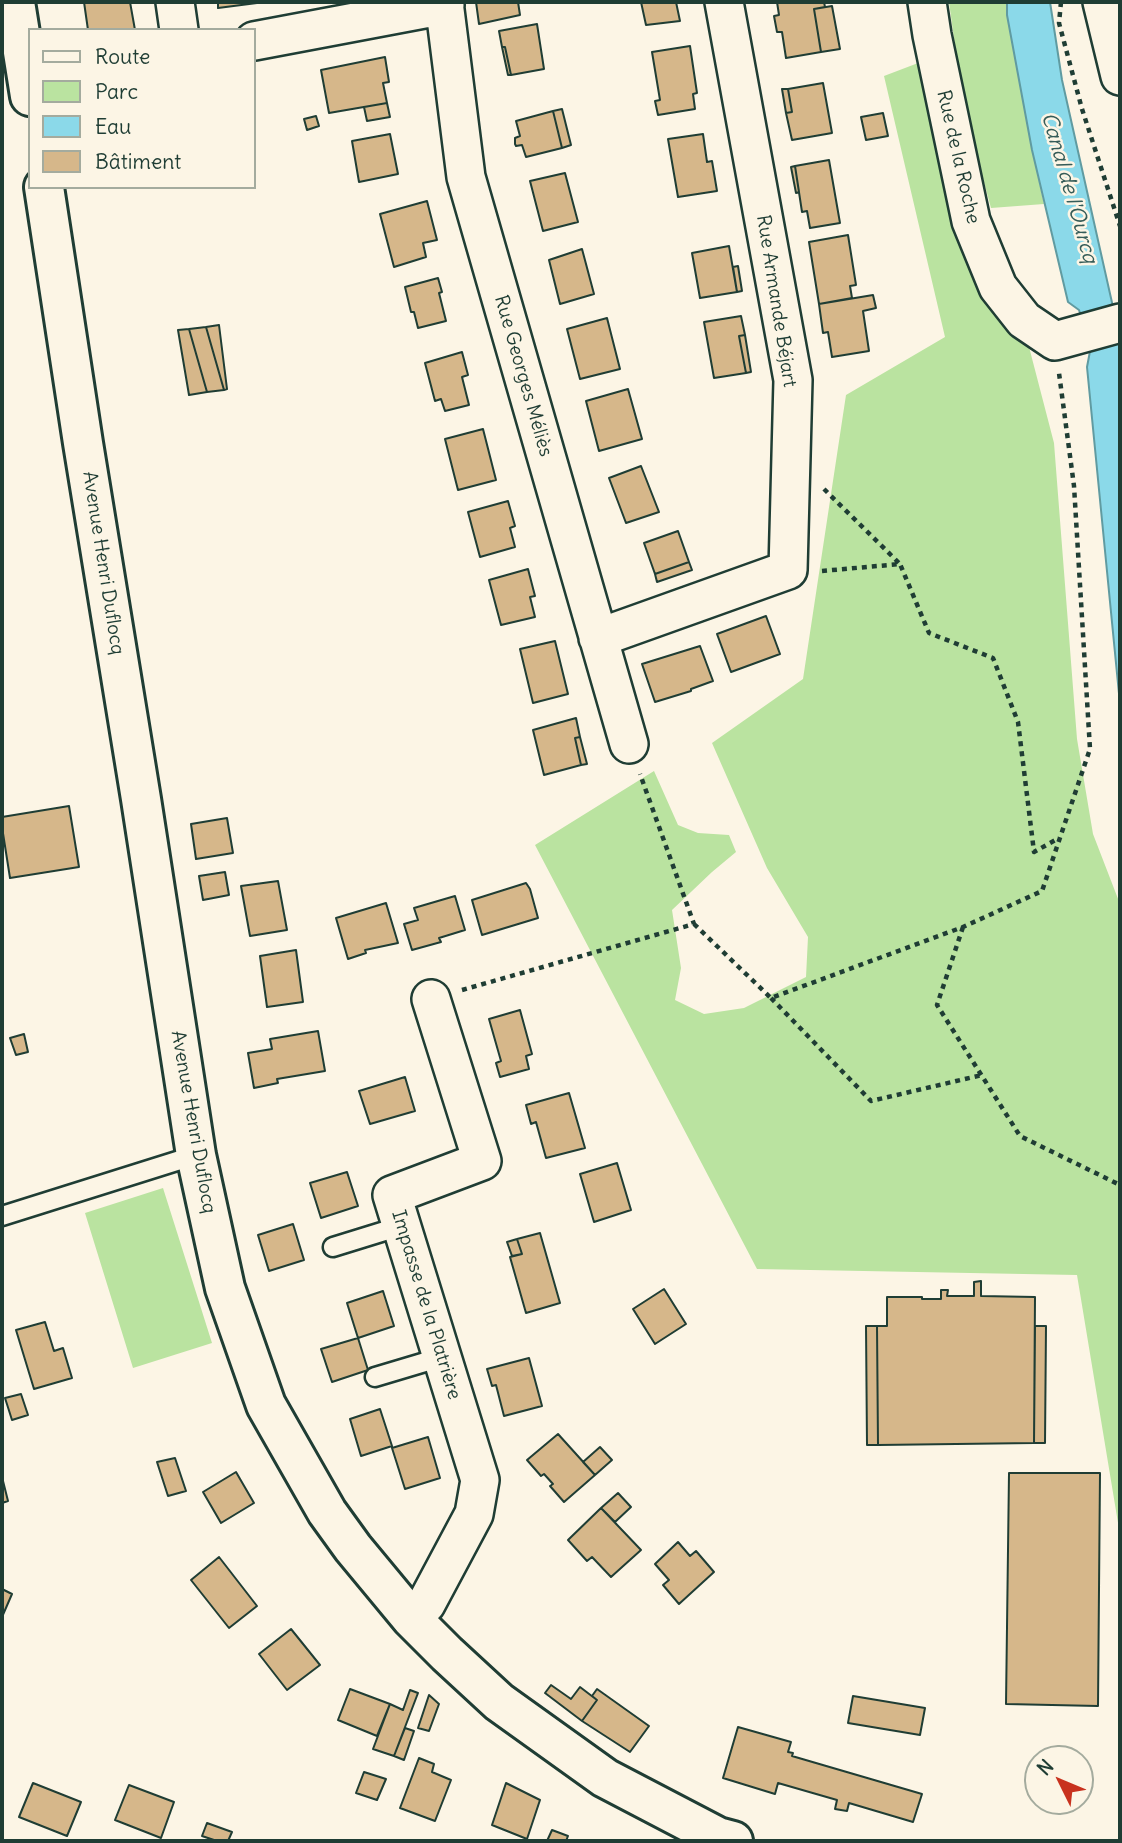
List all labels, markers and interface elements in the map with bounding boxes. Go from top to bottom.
legend [28,28,256,189]
text: Route [95,43,150,70]
text: Parc [95,78,138,105]
street label: Rue de la Roche [932,88,984,226]
water label: Canal de l'Ourcq [1035,110,1103,266]
text: Eau [95,113,131,140]
text: Bâtiment [95,148,181,175]
street label: Rue Armande Béjart [751,213,801,389]
street label: Rue Georges Méliès [489,293,557,459]
street label: Avenue Henri Duflocq [77,470,129,656]
street label: Avenue Henri Duflocq [166,1029,220,1215]
street label: Impasse de la Platrière [386,1208,466,1402]
north arrow [1024,1745,1094,1815]
text: N [1032,1754,1058,1780]

